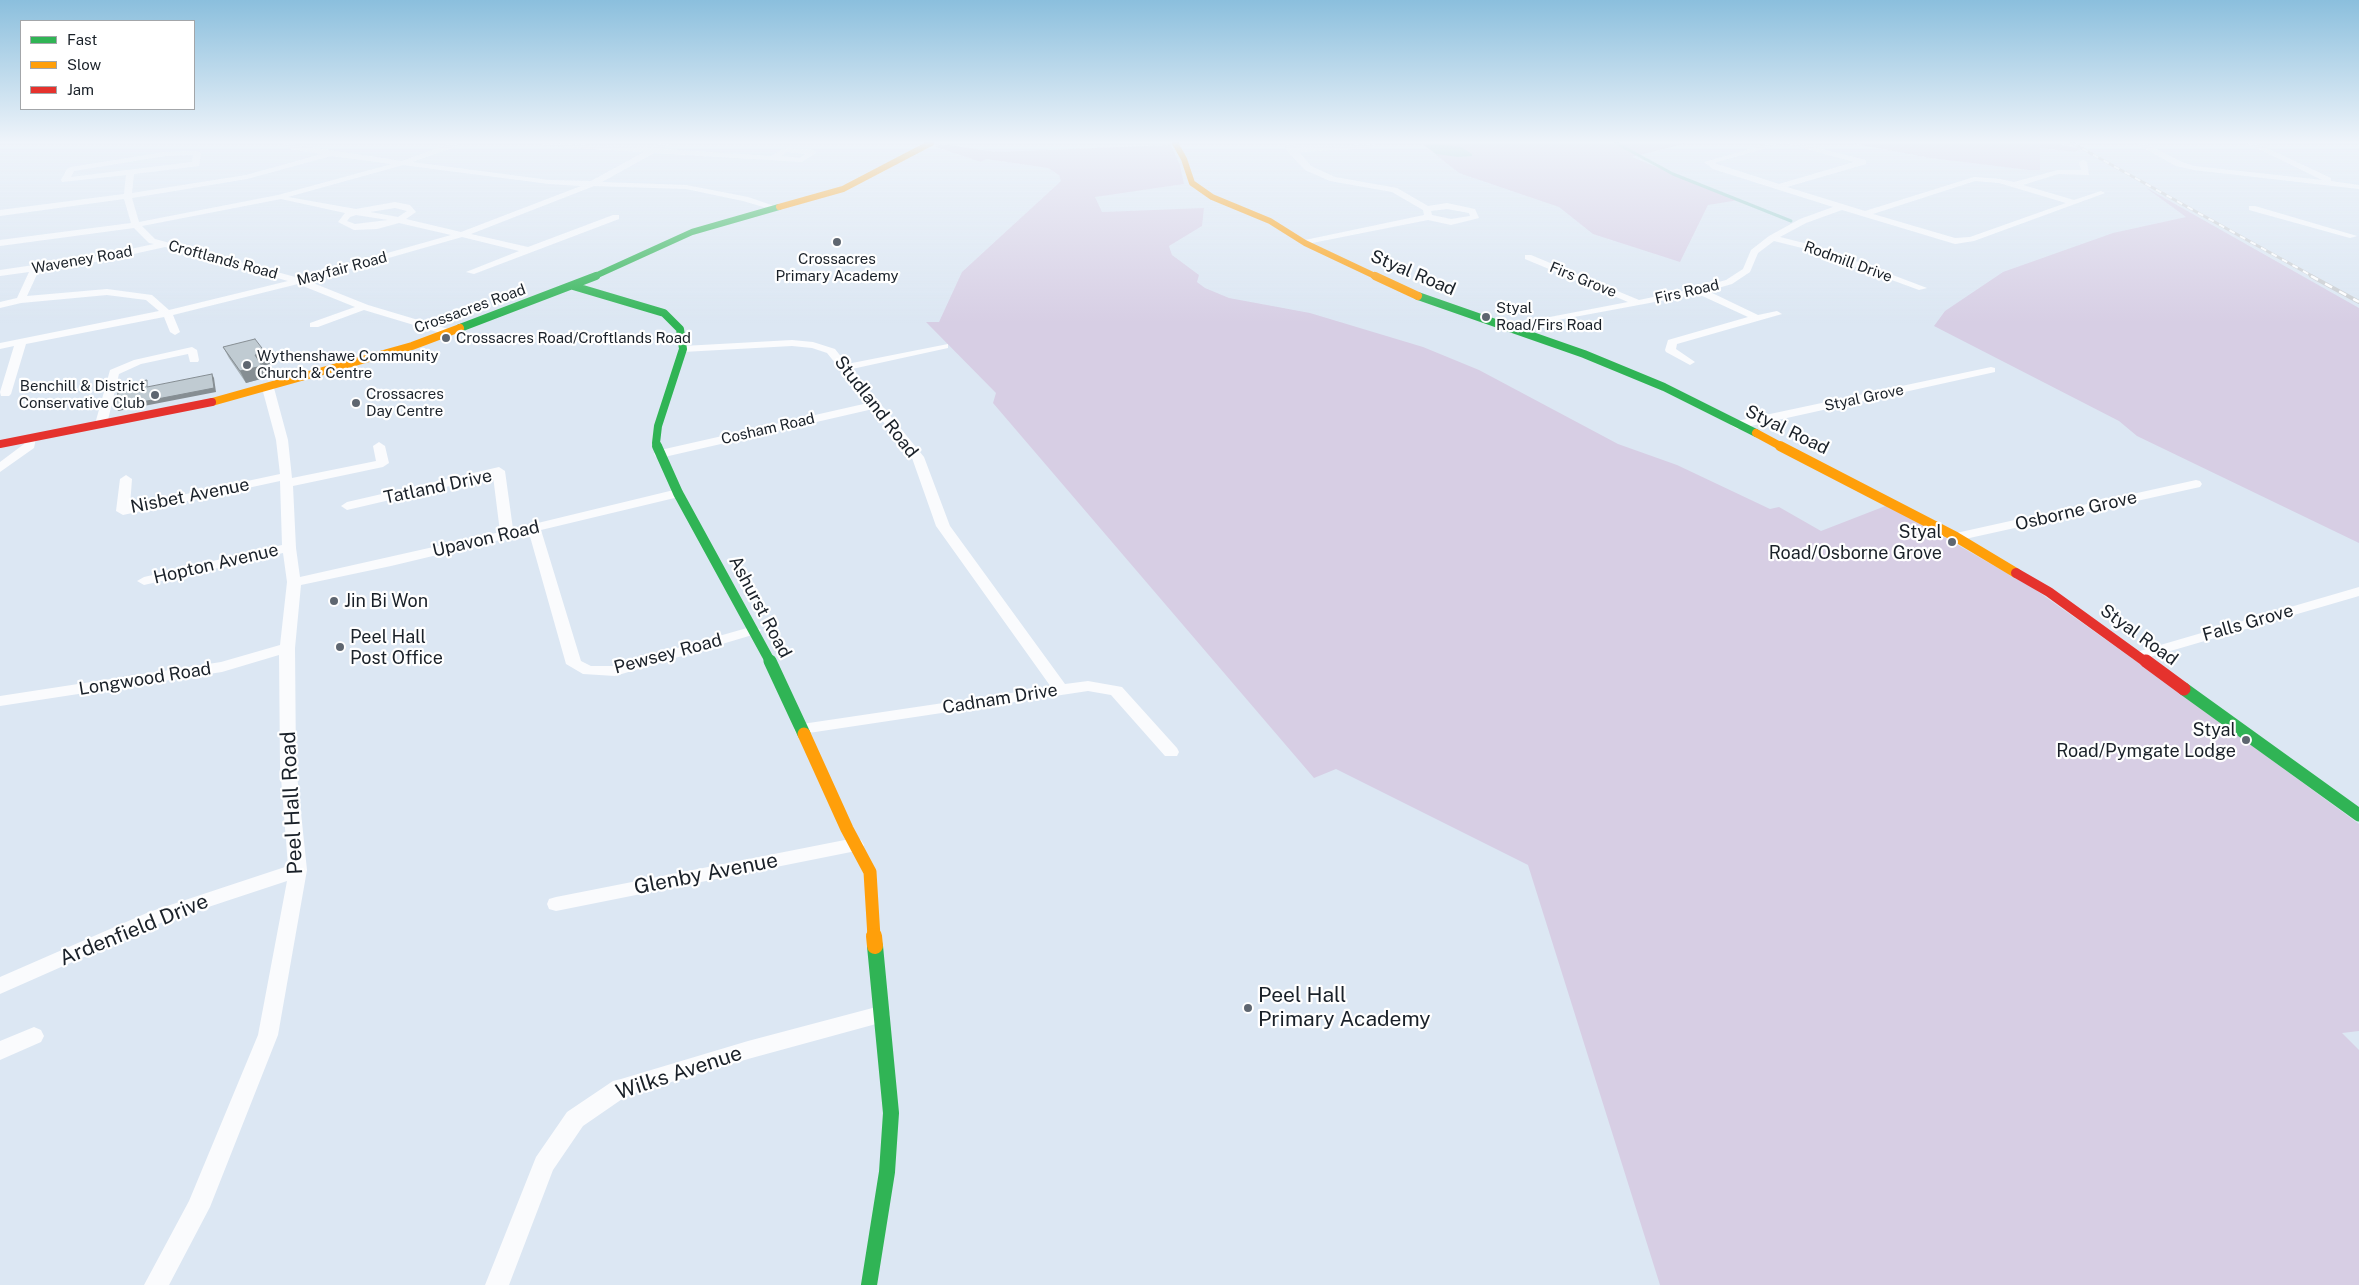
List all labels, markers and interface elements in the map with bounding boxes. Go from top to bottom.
legend [20,20,195,110]
text: Fast [67,31,97,48]
text: Slow [67,56,101,73]
text: Jam [67,81,94,98]
marker: Crossacres Primary Academy [831,236,843,248]
street label: Croftlands Road [166,237,280,283]
street label: Rodmill Drive [1801,238,1895,286]
street label: Waveney Road [30,242,134,278]
street label: Styal Road [1367,245,1459,301]
street label: Mayfair Road [295,248,389,290]
place label: Crossacres Primary Academy [775,250,899,285]
street label: Firs Grove [1547,258,1619,302]
street label: Firs Road [1653,276,1721,308]
street label: Crossacres Road [412,281,528,337]
place label: Styal Road/Firs Road [1496,299,1602,334]
marker: Styal Road/Firs Road [1480,311,1492,323]
place label: Crossacres Road/Croftlands Road [456,329,691,347]
marker: Crossacres Road/Croftlands Road [440,332,452,344]
place label: Wythenshawe Community Church & Centre [257,347,439,382]
street label: Studland Road [830,352,922,462]
marker: Wythenshawe Community Church & Centre [241,359,253,371]
place label: Benchill & District Conservative Club [19,377,145,412]
street label: Styal Grove [1823,381,1905,415]
place label: Crossacres Day Centre [366,385,444,420]
marker: Benchill & District Conservative Club [149,389,161,401]
marker: Crossacres Day Centre [350,397,362,409]
street label: Styal Road [1742,400,1832,460]
street label: Cosham Road [720,410,816,448]
street label: Tatland Drive [382,465,494,509]
street label: Nisbet Avenue [129,474,251,518]
street label: Osborne Grove [2013,486,2139,536]
street label: Upavon Road [430,516,542,562]
place label: Styal Road/Osborne Grove [1769,521,1942,564]
marker: Styal Road/Osborne Grove [1946,536,1958,548]
street label: Hopton Avenue [151,539,281,589]
street label: Ashurst Road [724,552,796,662]
place label: Jin Bi Won [344,590,428,612]
marker: Jin Bi Won [328,595,340,607]
street label: Styal Road [2096,600,2182,670]
street label: Falls Grove [2200,600,2296,646]
place label: Peel Hall Post Office [350,626,443,669]
street label: Pewsey Road [612,629,724,679]
marker: Peel Hall Post Office [334,641,346,653]
street label: Longwood Road [77,658,213,700]
street label: Cadnam Drive [941,679,1059,719]
place label: Styal Road/Pymgate Lodge [2056,719,2236,762]
street label: Peel Hall Road [276,731,308,875]
marker: Styal Road/Pymgate Lodge [2240,734,2252,746]
street label: Glenby Avenue [632,848,780,900]
street label: Ardenfield Drive [56,889,212,971]
place label: Peel Hall Primary Academy [1258,983,1430,1033]
marker: Peel Hall Primary Academy [1242,1002,1254,1014]
street label: Wilks Avenue [613,1041,745,1105]

